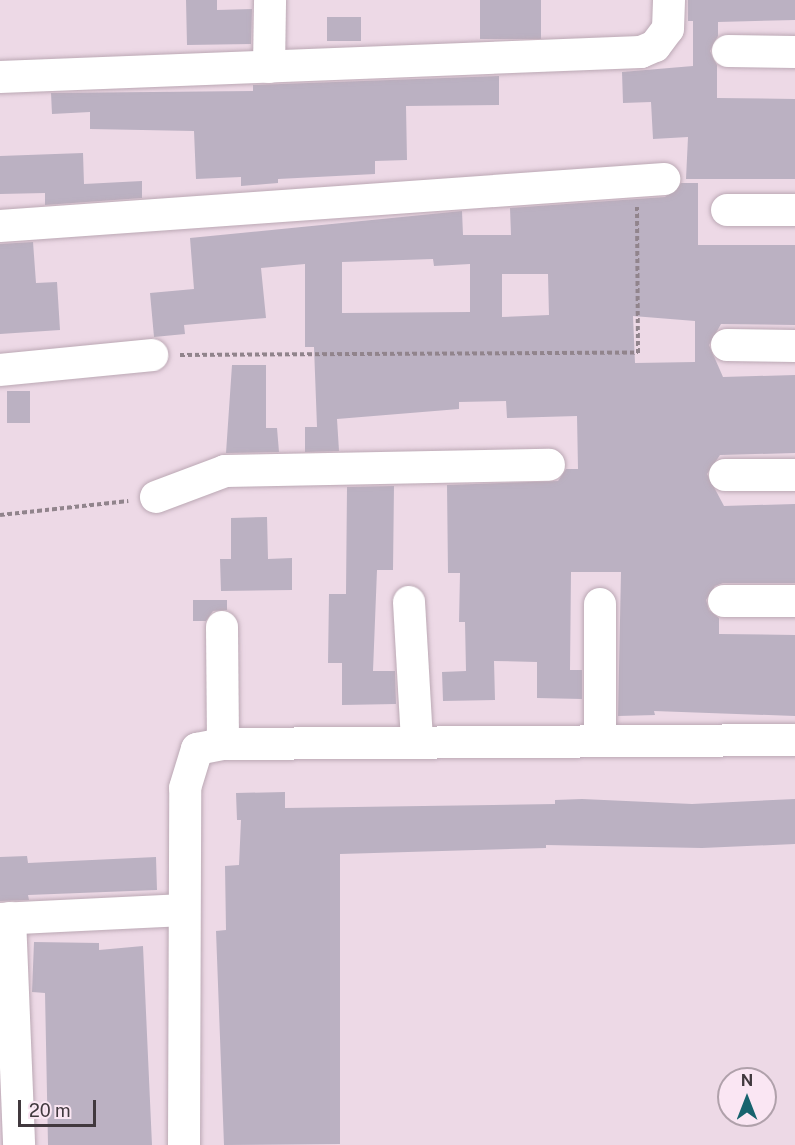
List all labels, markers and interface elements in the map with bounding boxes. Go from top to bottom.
north arrow [717,1067,777,1127]
text: N [741,1071,753,1090]
scale bar [21,1088,99,1126]
text: 20 m [29,1100,71,1121]

